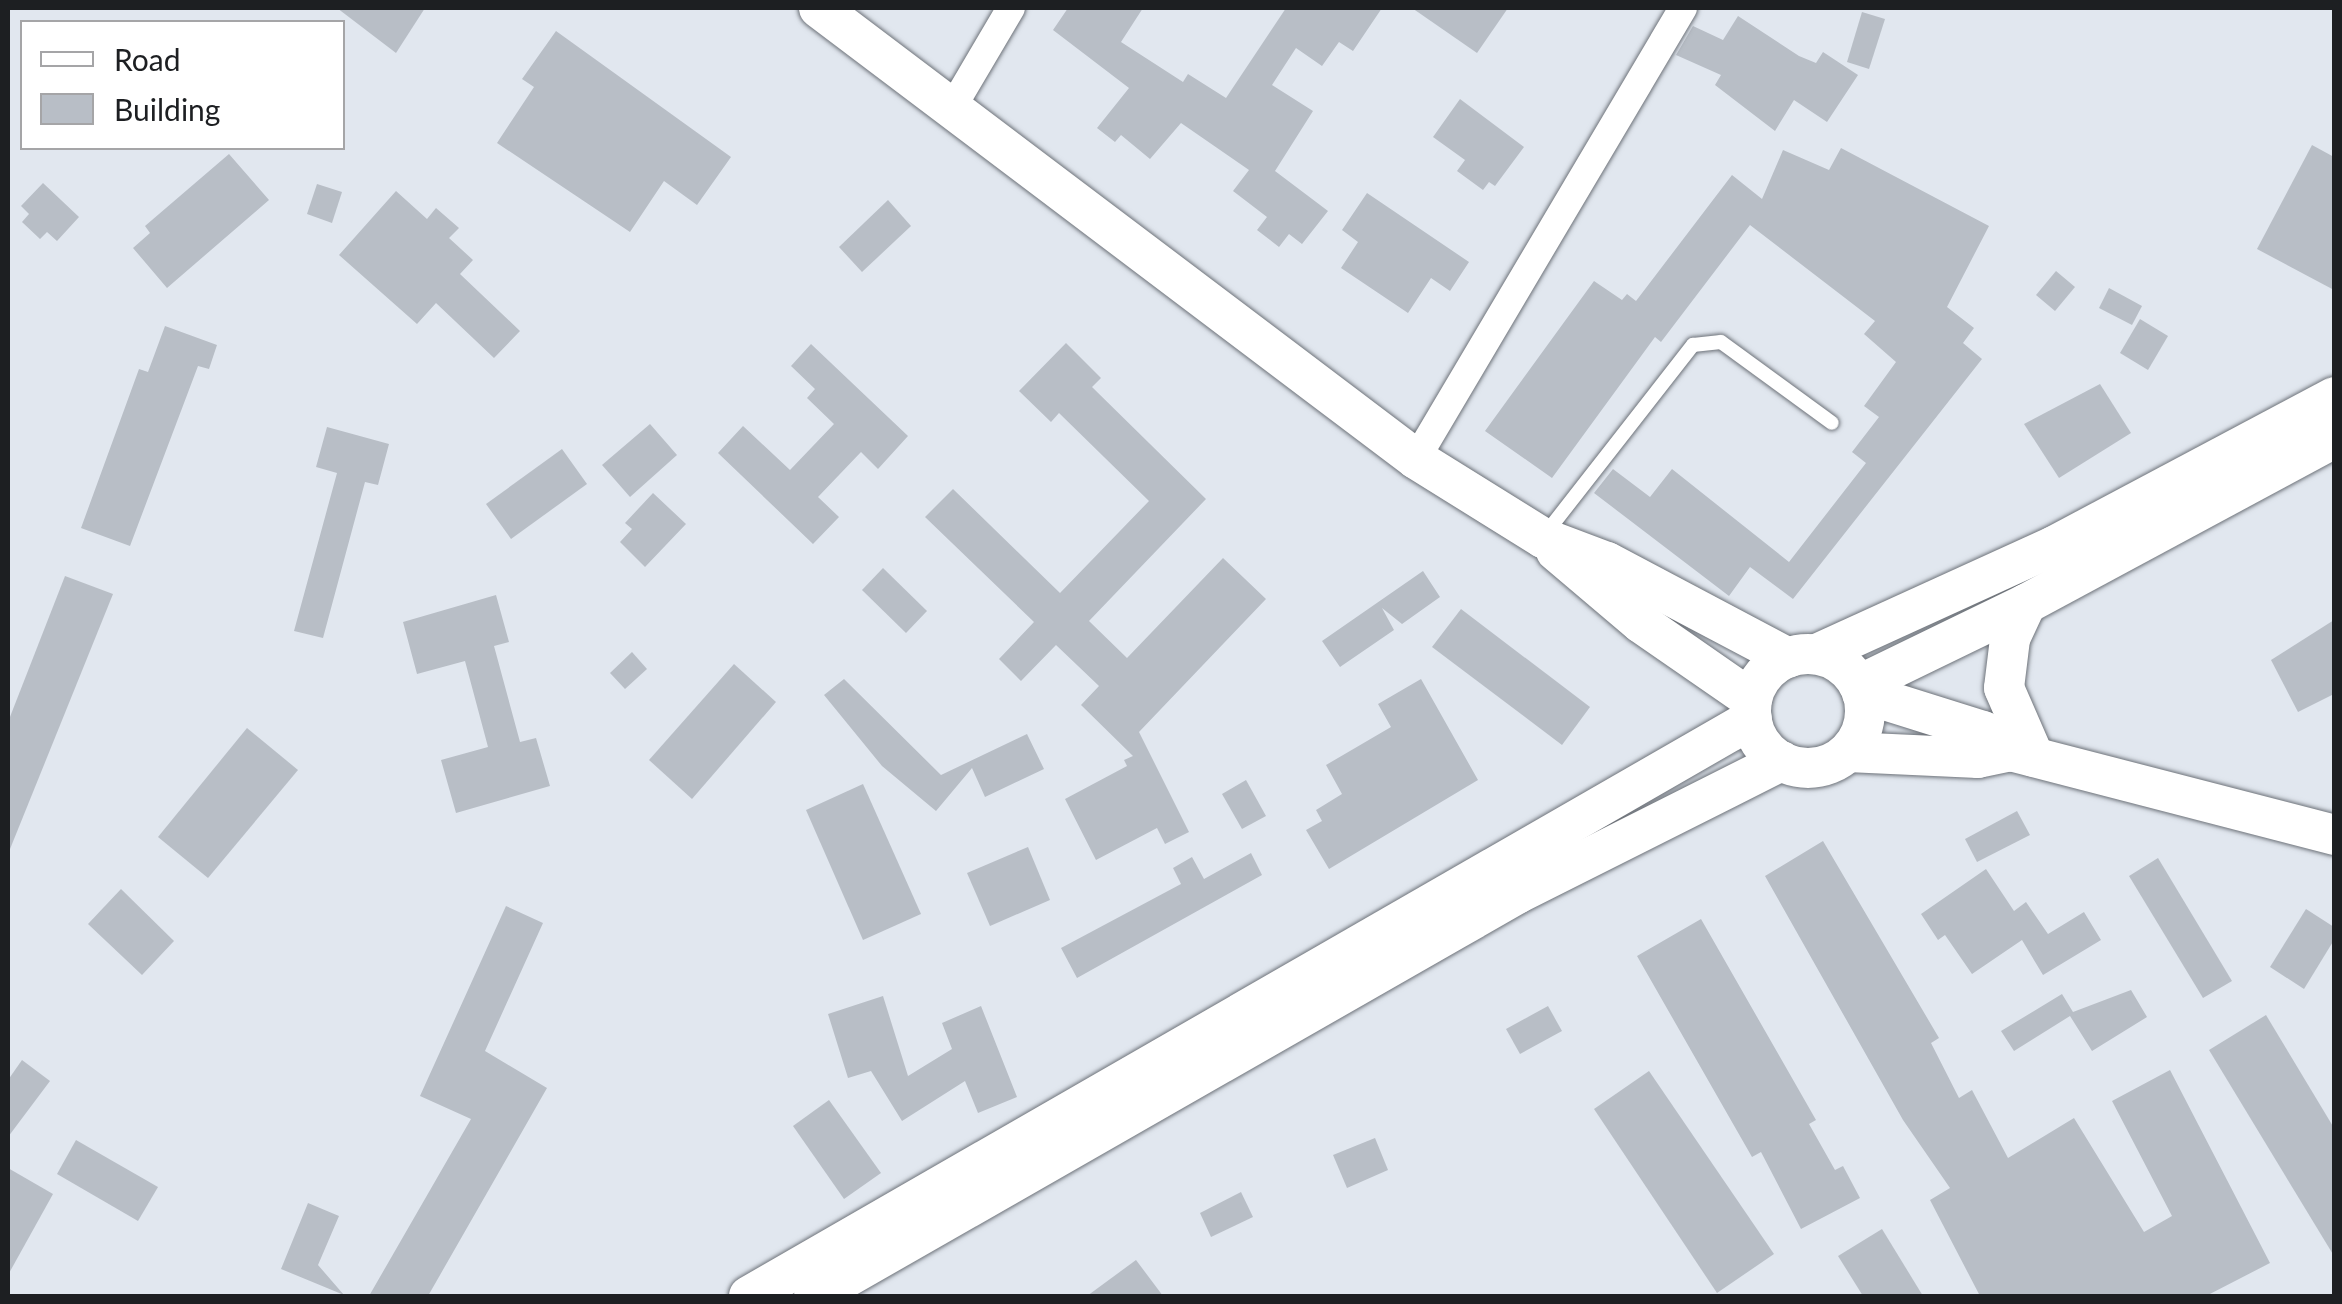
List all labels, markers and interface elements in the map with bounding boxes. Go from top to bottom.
legend [20,20,345,150]
text: Road [114,41,181,77]
text: Building [114,91,220,127]

